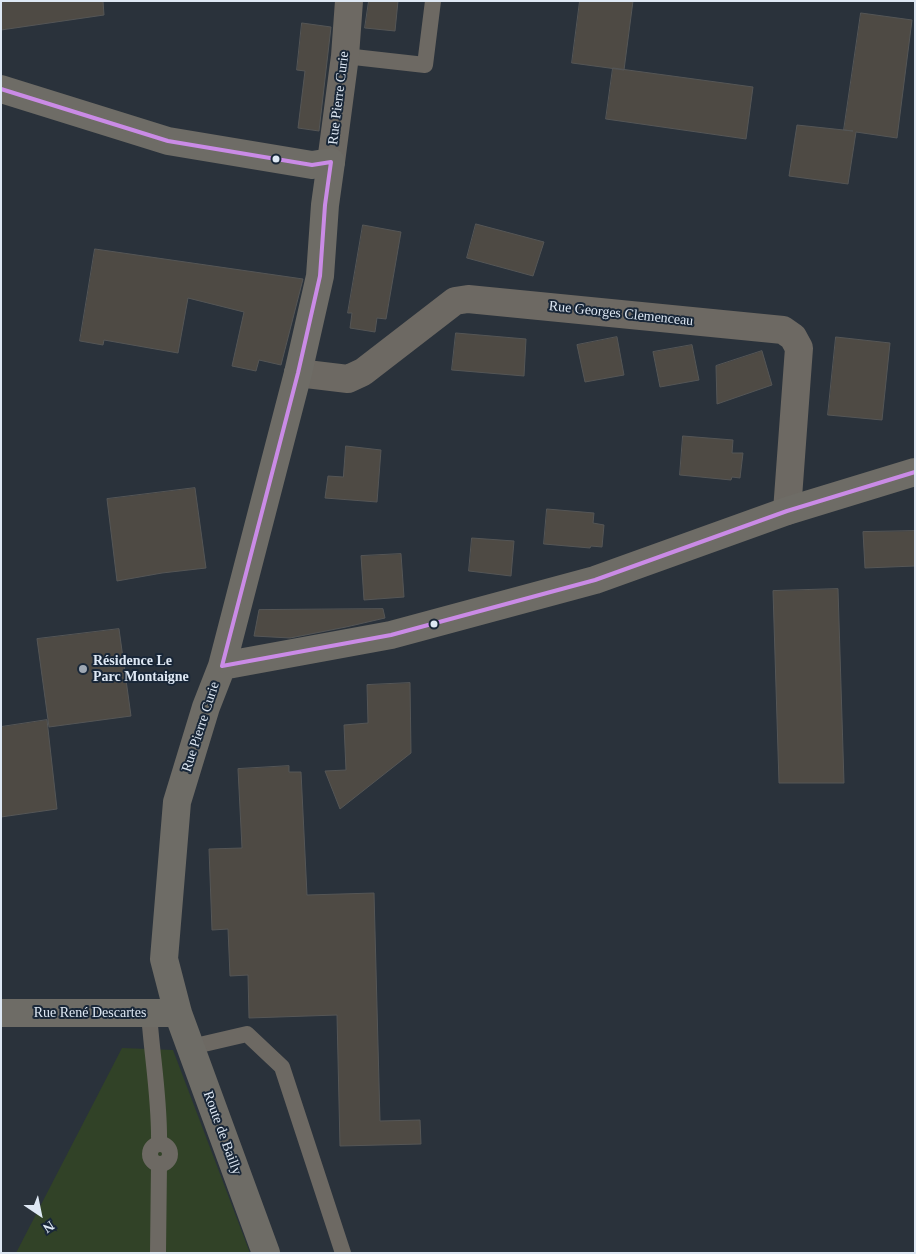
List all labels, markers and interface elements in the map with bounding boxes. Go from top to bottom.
street label: Rue Pierre Curie [325,50,353,146]
unlabelled marker [271,154,281,164]
street label: Rue Georges Clemenceau [548,298,694,330]
unlabelled marker [429,619,439,629]
place label: Résidence Le Parc Montaigne [93,653,189,686]
marker: Résidence Le Parc Montaigne [77,663,89,675]
street label: Rue Pierre Curie [178,680,224,774]
street label: Rue René Descartes [34,1005,146,1021]
street label: Route de Bailly [199,1089,245,1177]
north arrow [15,1189,65,1239]
text: N [40,1218,57,1236]

